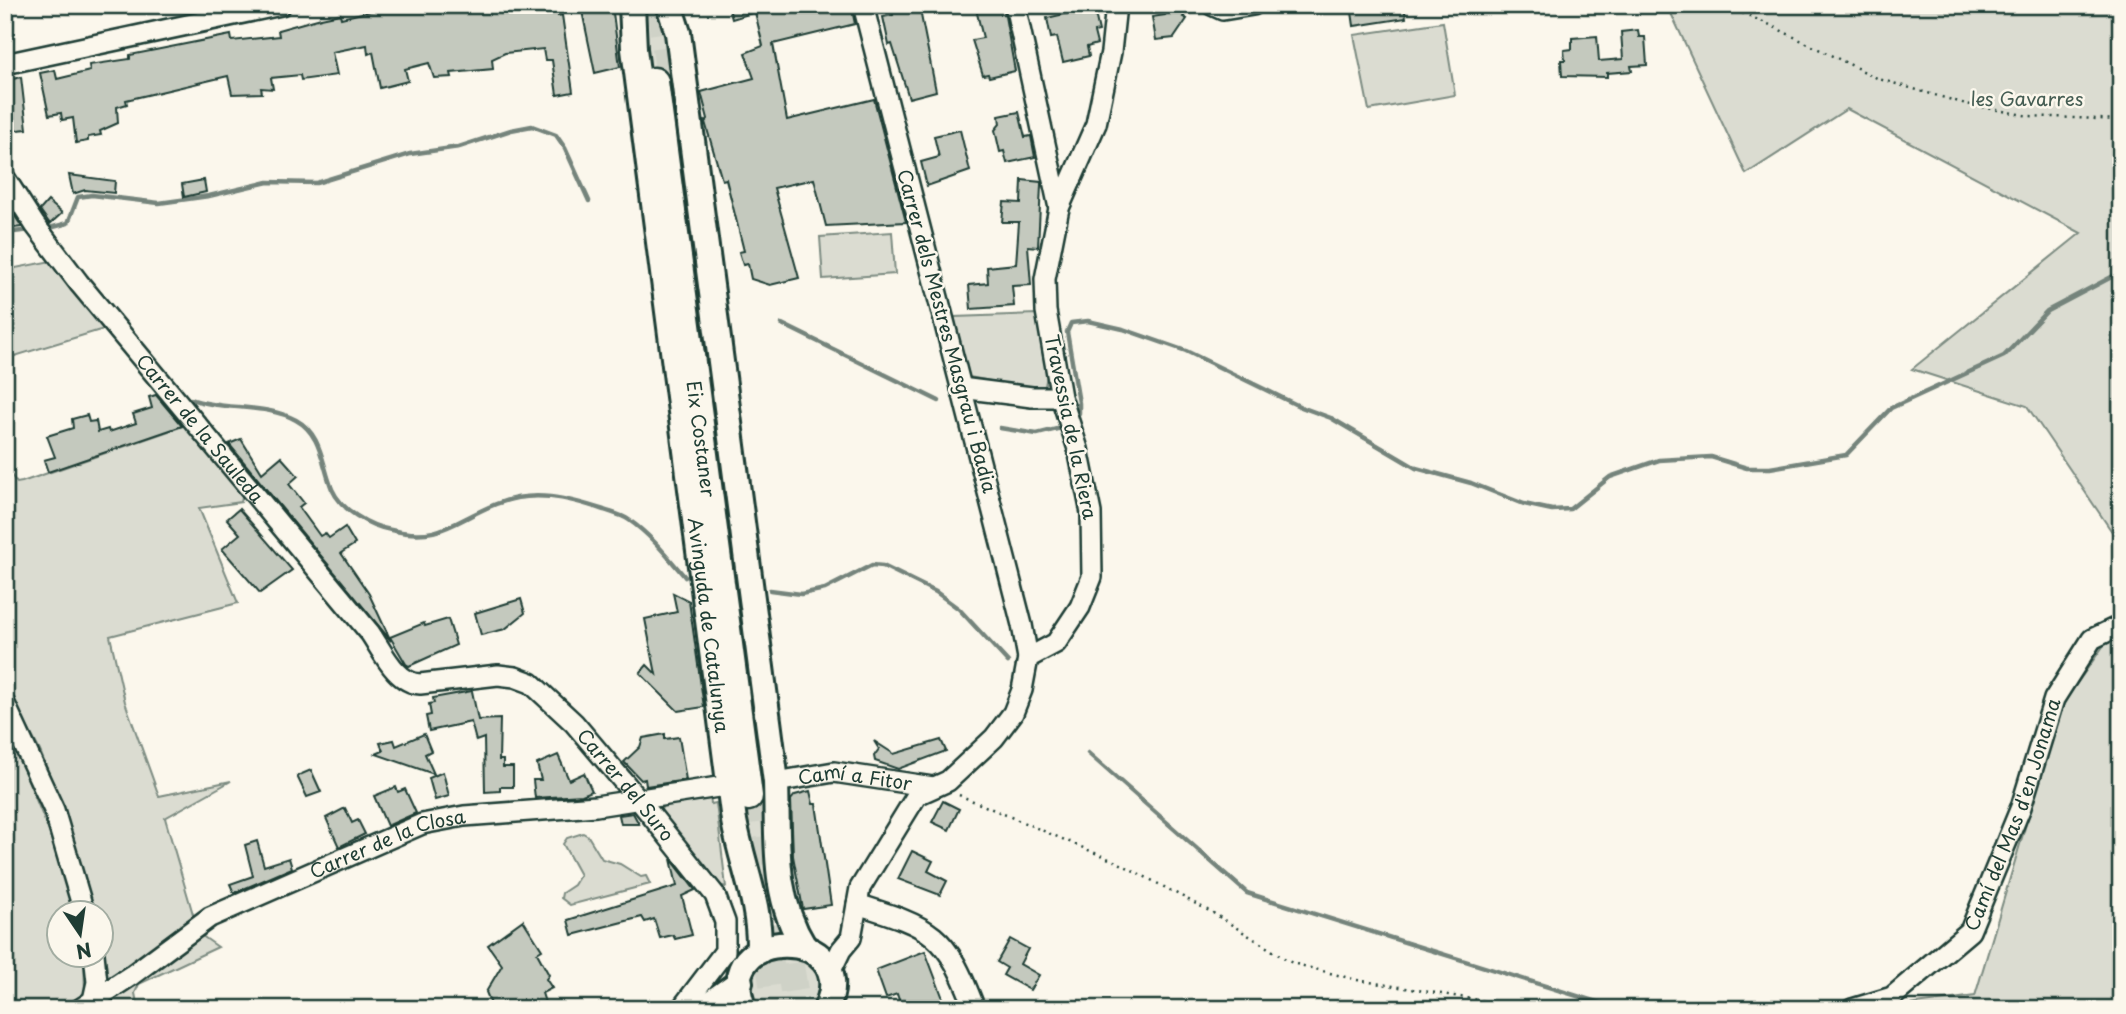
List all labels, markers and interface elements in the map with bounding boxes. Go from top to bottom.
park label: les Gavarres [1970,84,2084,112]
street label: Carrer dels Mestres Masgrau i Badia [891,166,1005,496]
street label: Travessia de la Riera [1039,332,1105,522]
street label: Carrer de la Sauleda [130,347,272,509]
street label: Eix Costaner [680,379,724,499]
street label: Avinguda de Catalunya [682,516,737,735]
street label: Camí del Mas d'en Jonama [1957,694,2066,935]
street label: Carrer del Suro [571,722,682,847]
street label: Camí a Fitor [796,756,914,797]
street label: Carrer de la Closa [305,801,468,885]
north arrow [46,898,116,968]
text: N [74,936,95,967]

